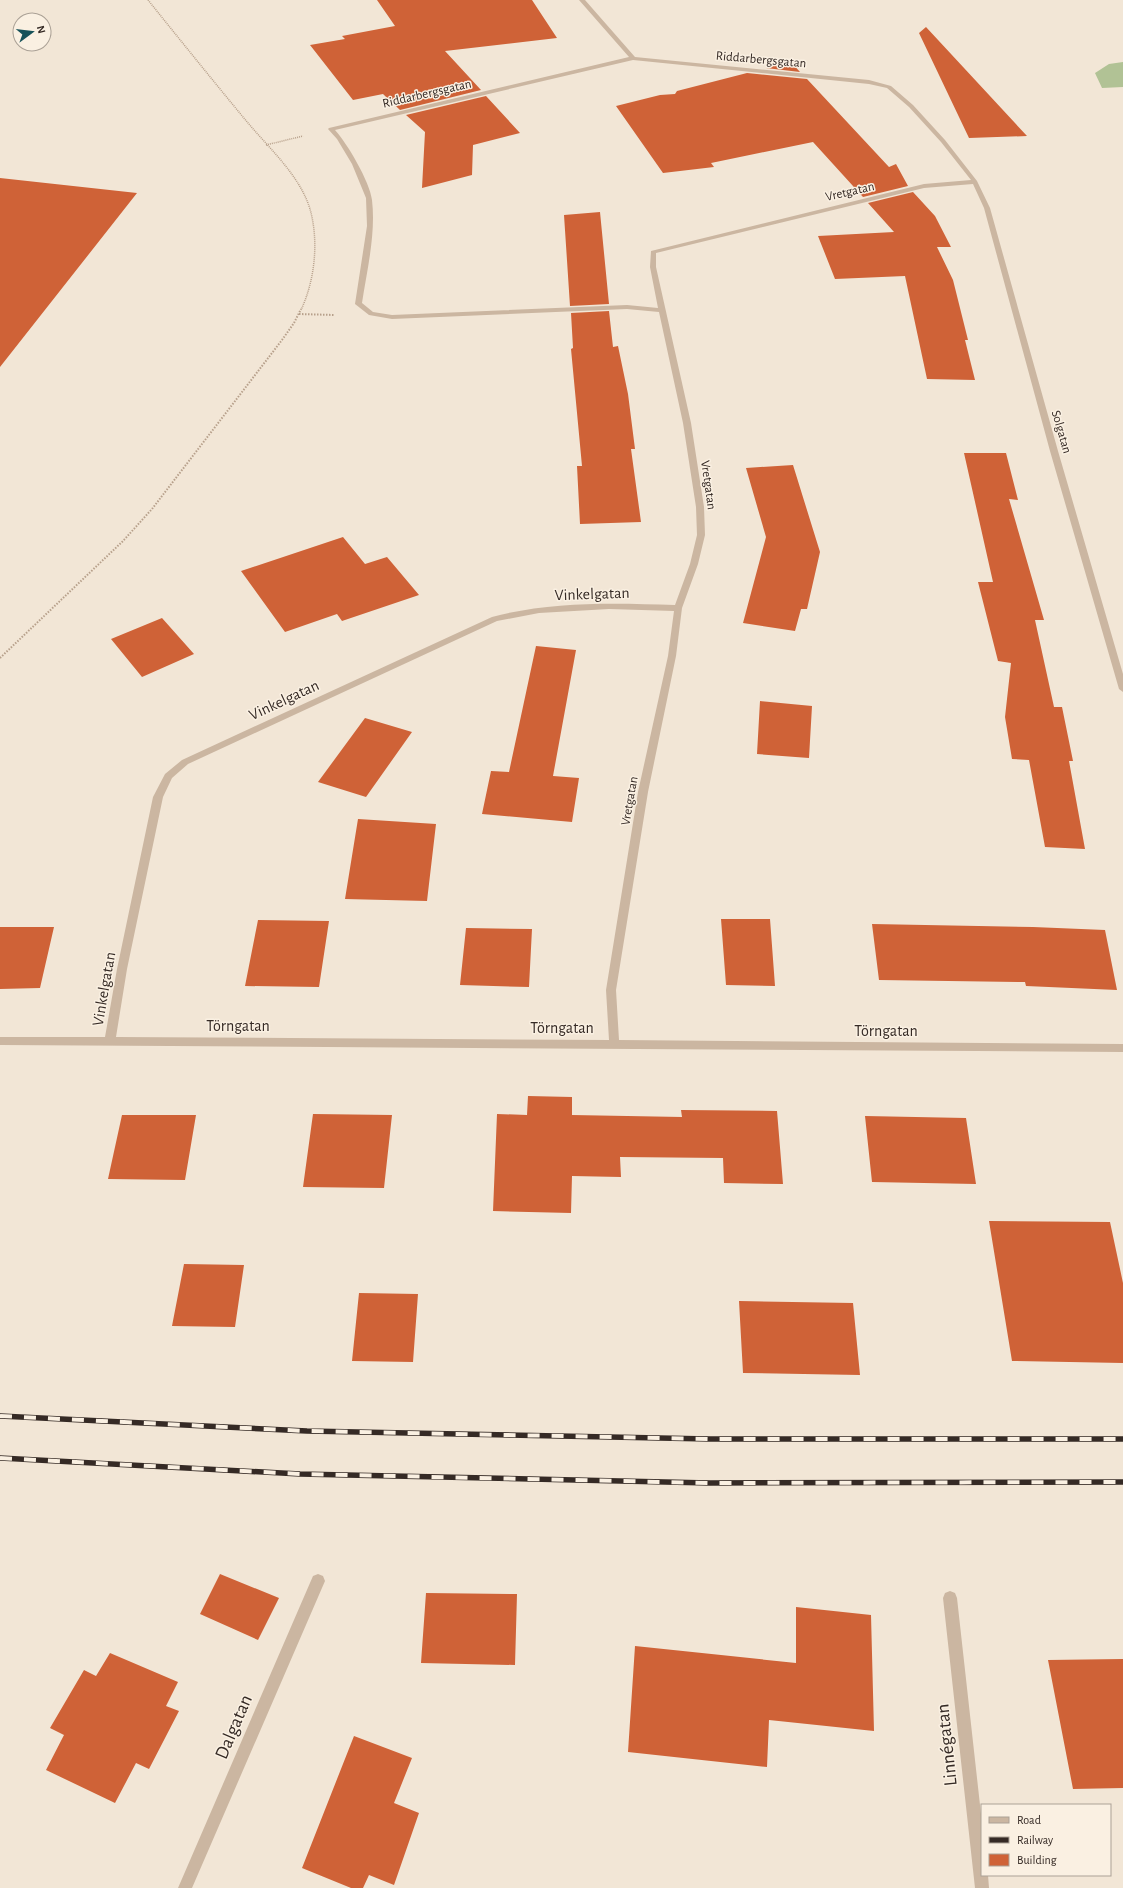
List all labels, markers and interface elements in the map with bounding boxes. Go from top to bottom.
north arrow [12,12,52,52]
text: N [35,24,47,35]
street label: Riddarbergsgatan [715,50,807,70]
street label: Riddarbergsgatan [381,77,473,111]
street label: Vretgatan [824,180,876,204]
street label: Solgatan [1049,409,1073,455]
street label: Vretgatan [698,459,718,511]
street label: Vinkelgatan [554,585,630,603]
street label: Vinkelgatan [247,677,321,723]
street label: Vretgatan [619,775,641,827]
street label: Vinkelgatan [90,951,118,1027]
street label: Törngatan [206,1018,270,1034]
street label: Törngatan [530,1020,594,1036]
street label: Törngatan [854,1023,918,1039]
street label: Dalgatan [212,1692,256,1762]
street label: Linnégatan [933,1703,961,1787]
legend [981,1804,1111,1876]
text: Road [1017,1814,1041,1826]
text: Railway [1017,1834,1053,1847]
text: Building [1017,1854,1057,1866]

